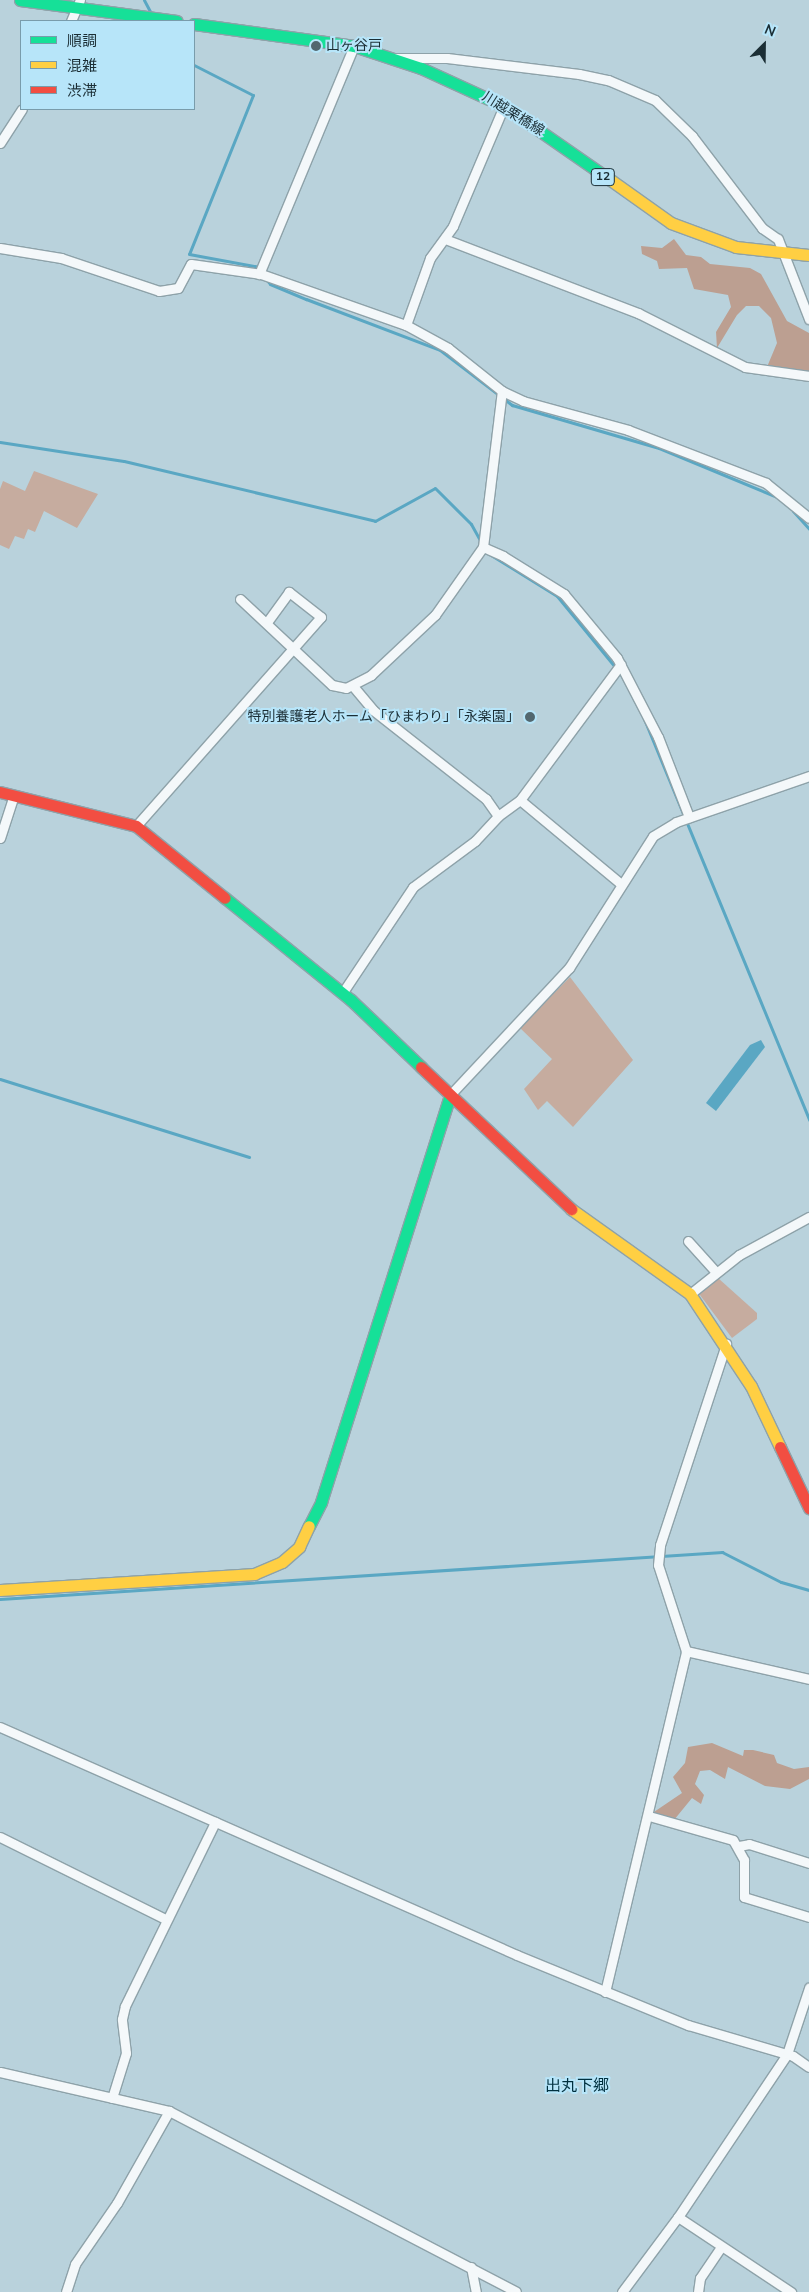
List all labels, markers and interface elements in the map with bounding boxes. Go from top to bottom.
legend [20,20,195,110]
north arrow [739,20,789,70]
text: N [762,20,779,42]
text: 順調 [67,31,97,51]
place label: 山ヶ谷戸 [326,38,382,54]
marker: 山ヶ谷戸 [310,40,322,52]
text: 混雑 [67,56,97,76]
text: 渋滞 [67,81,97,101]
street label: 川越栗橋線 [479,88,547,140]
road number: 12 [590,168,616,186]
place label: 特別養護老人ホーム「ひまわり」「永楽園」 [247,709,520,725]
marker: 特別養護老人ホーム「ひまわり」「永楽園」 [524,711,536,723]
district label: 出丸下郷 [545,2076,609,2096]

